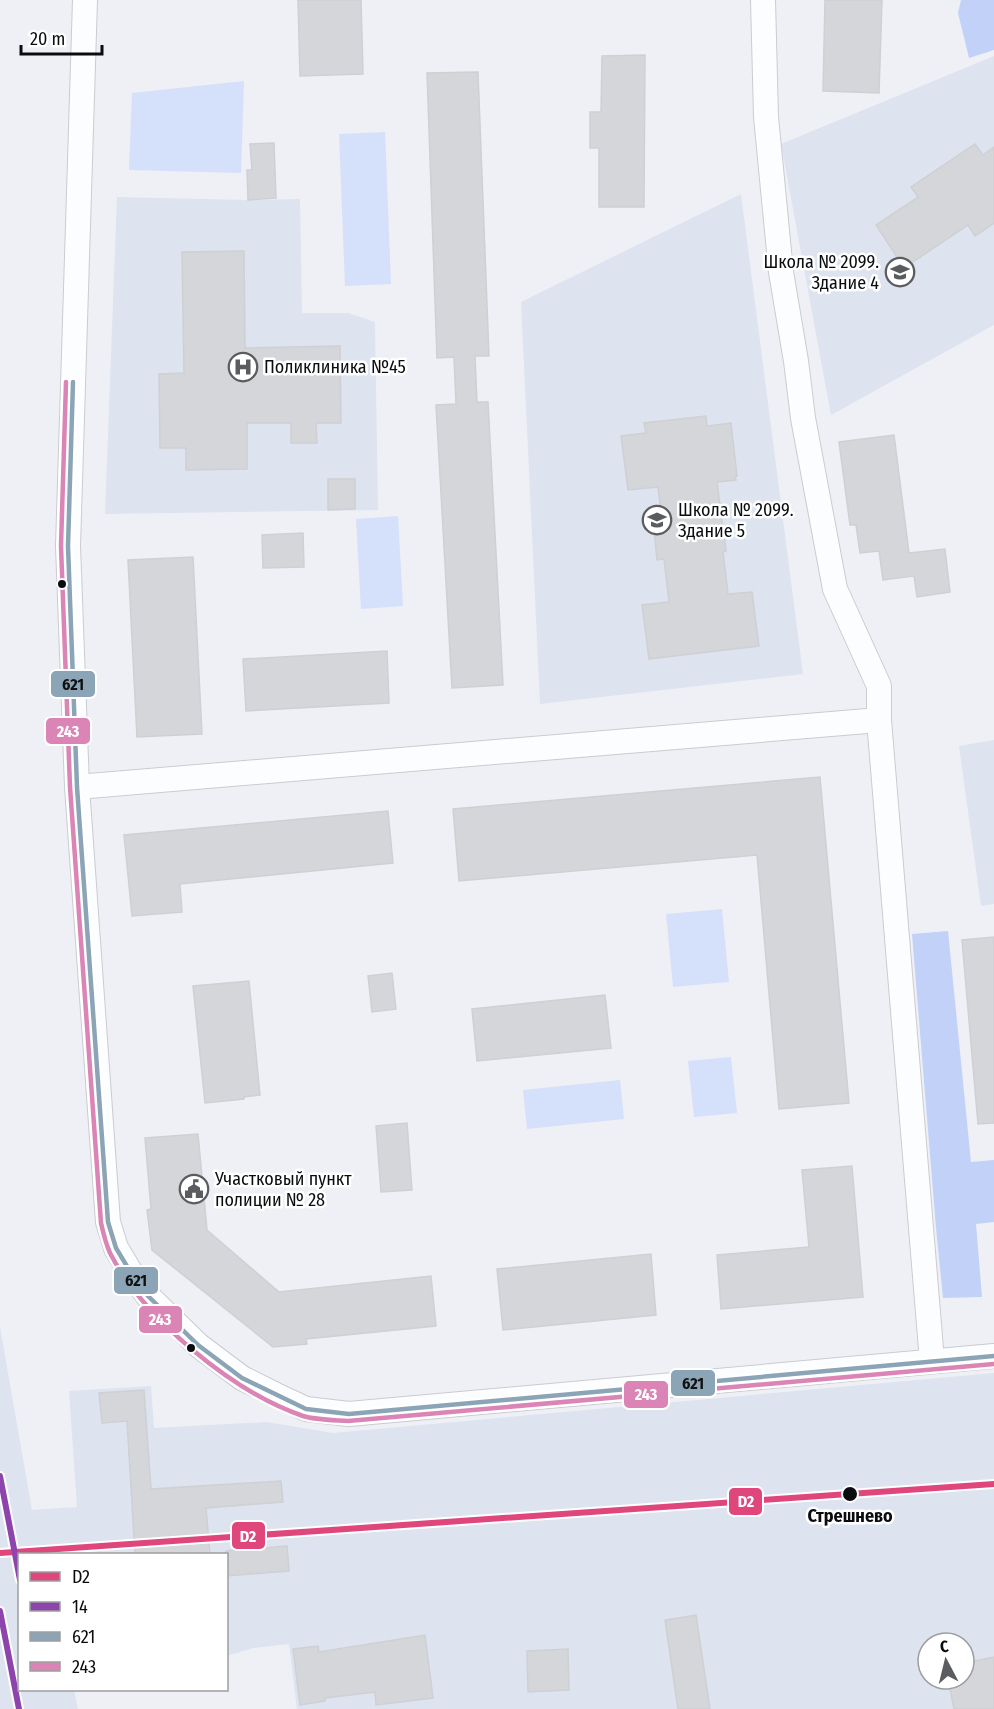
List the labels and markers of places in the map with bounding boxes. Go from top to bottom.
place label: Школа № 2099. Здание 4 [763,251,879,294]
school or university icon: Школа № 2099. Здание 4 [884,256,916,288]
hospital icon: Поликлиника №45 [227,351,259,383]
place label: Поликлиника №45 [264,356,406,378]
place label: Школа № 2099. Здание 5 [678,499,794,542]
school or university icon: Школа № 2099. Здание 5 [641,504,673,536]
unlabelled marker [56,578,68,590]
place label: Участковый пункт полиции № 28 [214,1168,352,1211]
public building icon: Участковый пункт полиции № 28 [178,1173,210,1205]
unlabelled marker [185,1342,197,1354]
marker: Стрешнево [841,1485,859,1503]
place label: Стрешнево [807,1505,893,1527]

